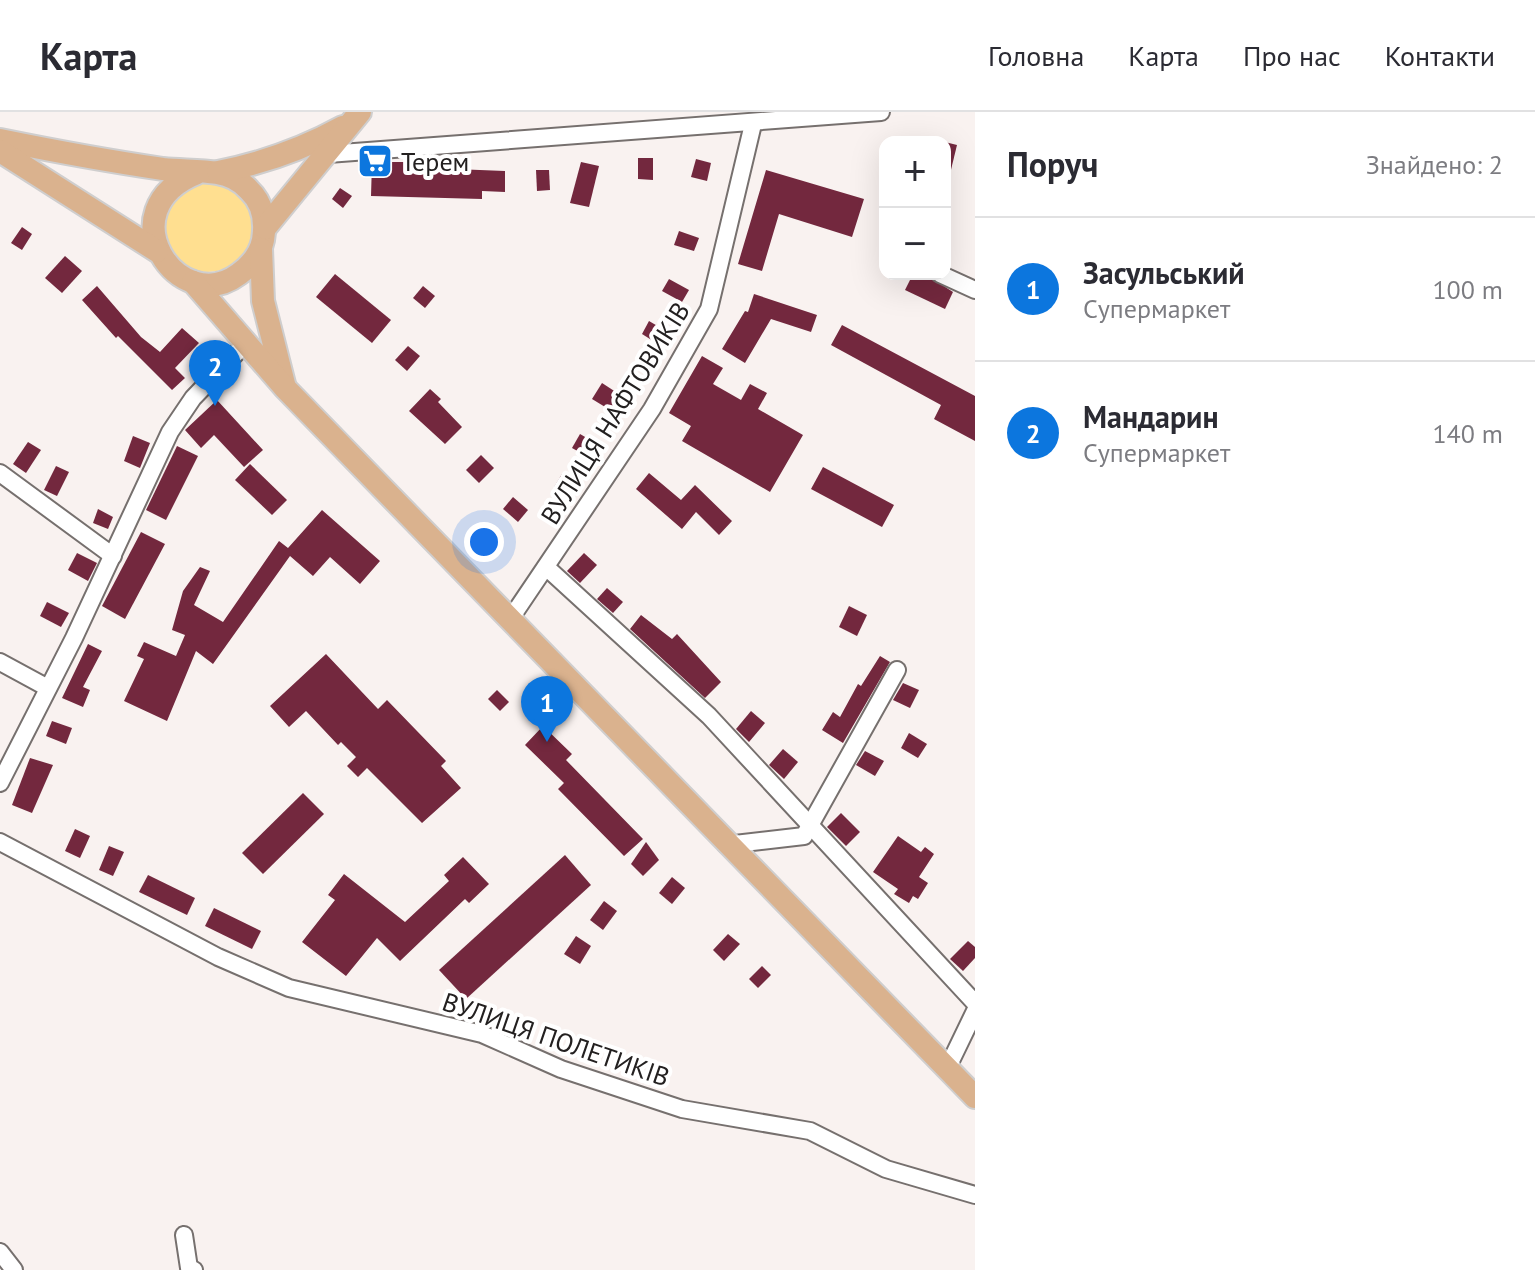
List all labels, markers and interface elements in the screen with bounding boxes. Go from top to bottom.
text: Карта [40,31,137,80]
text: Головна [988,37,1084,74]
text: Карта [1128,37,1199,74]
text: Про нас [1243,37,1341,74]
text: Контакти [1385,37,1495,74]
map controls [879,136,951,280]
button: + [879,136,951,208]
supermarket icon: Терем [356,142,394,180]
text: Поруч [1007,142,1098,186]
place label: Терем [401,145,469,178]
text: Знайдено: 2 [1366,148,1503,181]
button: − [879,208,951,280]
text: Засульський [1083,253,1245,292]
text: 1 [1026,273,1040,306]
text: 100 m [1432,273,1503,306]
text: Супермаркет [1083,292,1230,325]
street label: ВУЛИЦЯ НАФТОВИКІВ [533,296,697,530]
pin: 2 [189,340,241,406]
text: Мандарин [1083,397,1219,436]
text: 2 [1026,417,1040,450]
text: 140 m [1432,417,1503,450]
text: Супермаркет [1083,436,1230,469]
your location [464,522,504,562]
pin: 1 [521,676,573,742]
street label: ВУЛИЦЯ ПОЛЕТИКІВ [438,985,674,1093]

